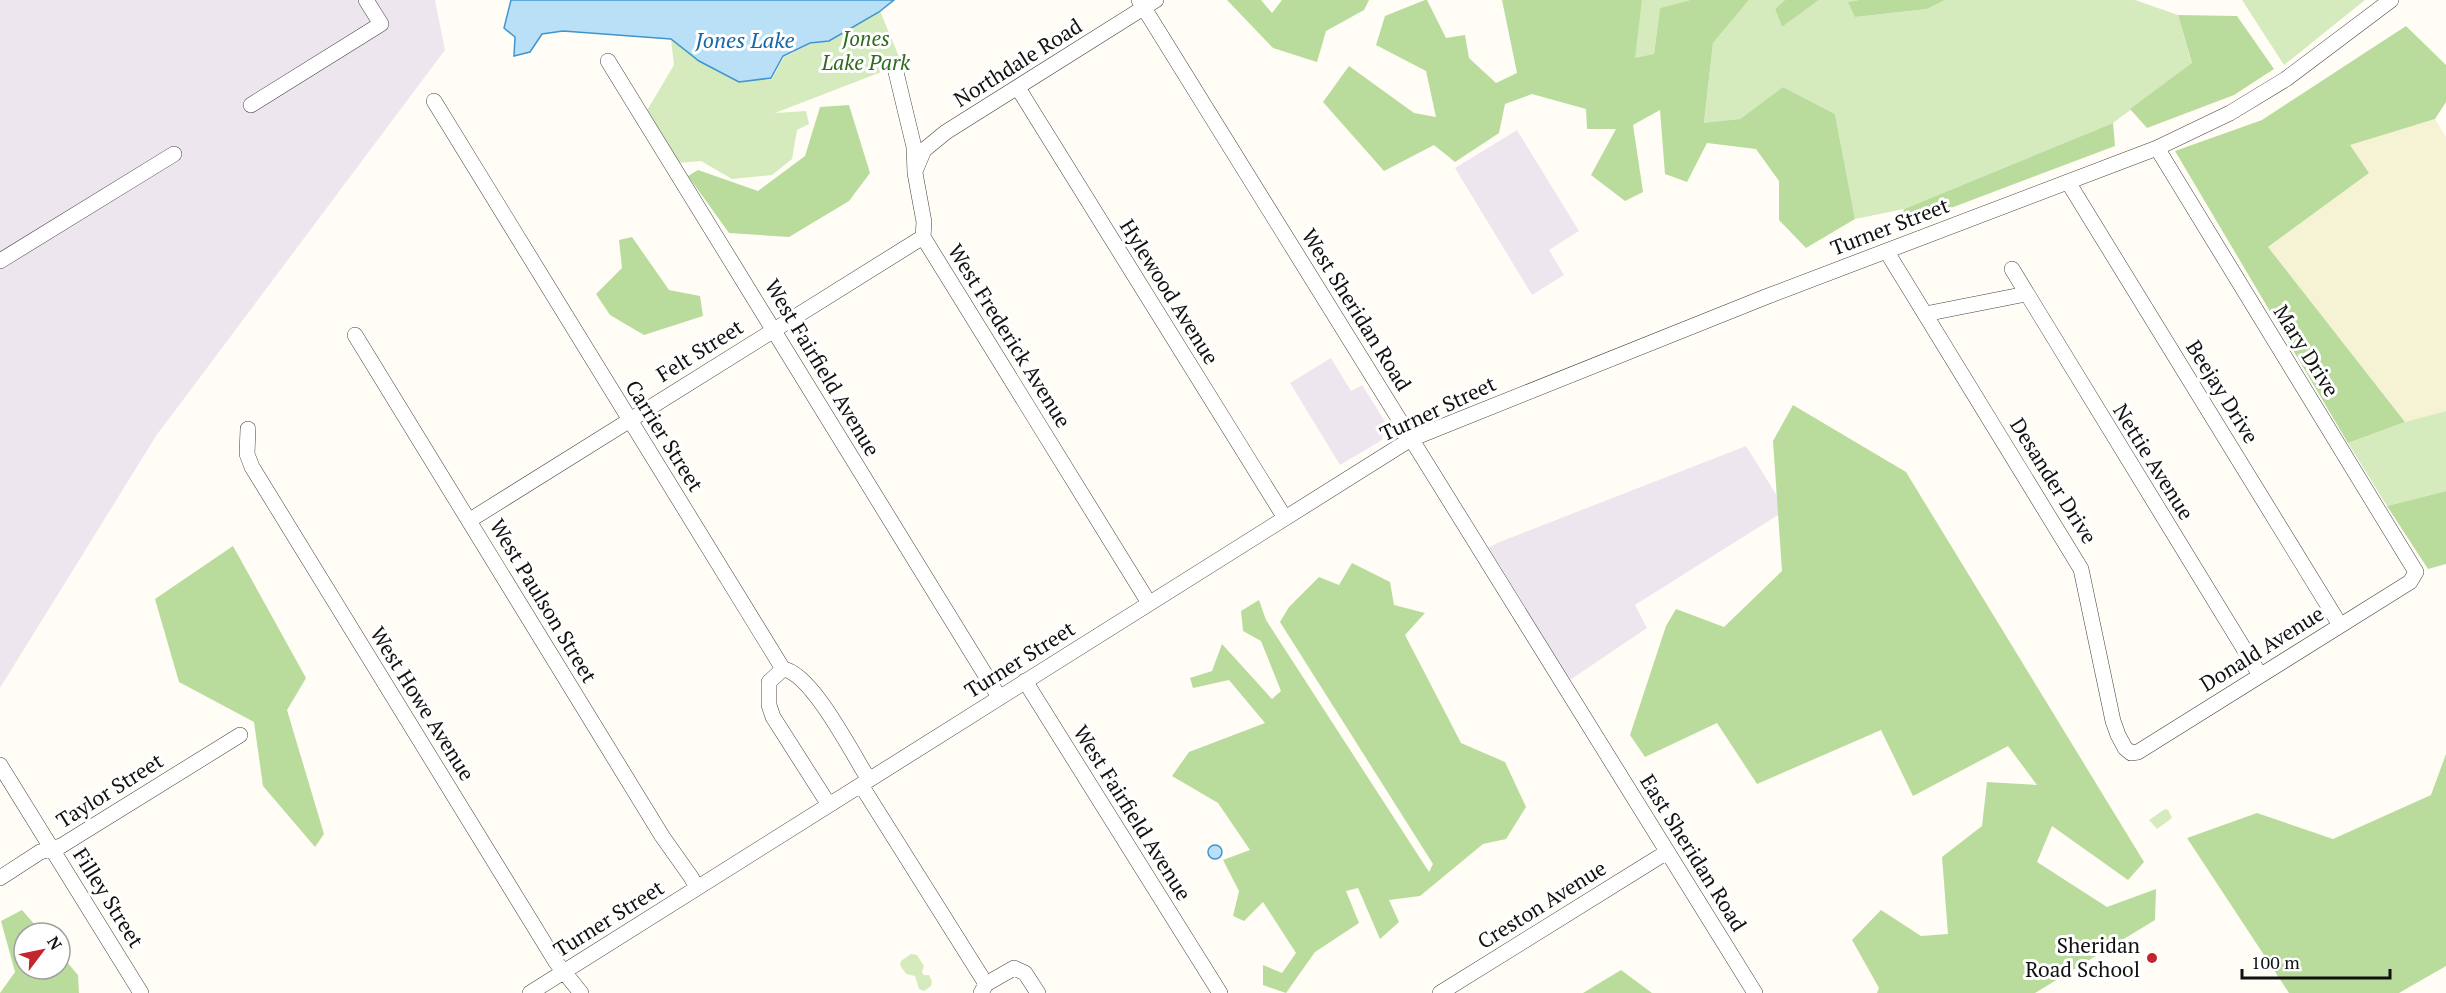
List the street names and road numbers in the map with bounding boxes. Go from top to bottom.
street label: Northdale Road [948,11,1087,113]
street label: Turner Street [1826,191,1953,261]
street label: Hylewood Avenue [1114,214,1226,369]
street label: West Sheridan Road [1296,223,1418,396]
street label: West Frederick Avenue [942,238,1078,433]
street label: West Fairfield Avenue [759,274,887,461]
street label: Mary Drive [2268,299,2346,402]
street label: Felt Street [651,312,748,388]
street label: Beejay Drive [2180,335,2266,448]
street label: Turner Street [1375,369,1500,447]
street label: Carrier Street [619,374,710,497]
street label: Nettie Avenue [2107,398,2201,525]
street label: Desander Drive [2004,412,2104,549]
street label: West Paulson Street [484,513,604,688]
street label: Donald Avenue [2194,599,2329,697]
street label: Turner Street [959,614,1080,704]
street label: West Howe Avenue [364,621,481,786]
street label: West Fairfield Avenue [1068,719,1198,905]
street label: Taylor Street [51,746,168,834]
street label: East Sheridan Road [1634,769,1754,937]
street label: Filley Street [67,842,151,953]
street label: Creston Avenue [1472,853,1611,955]
street label: Turner Street [548,873,669,963]

